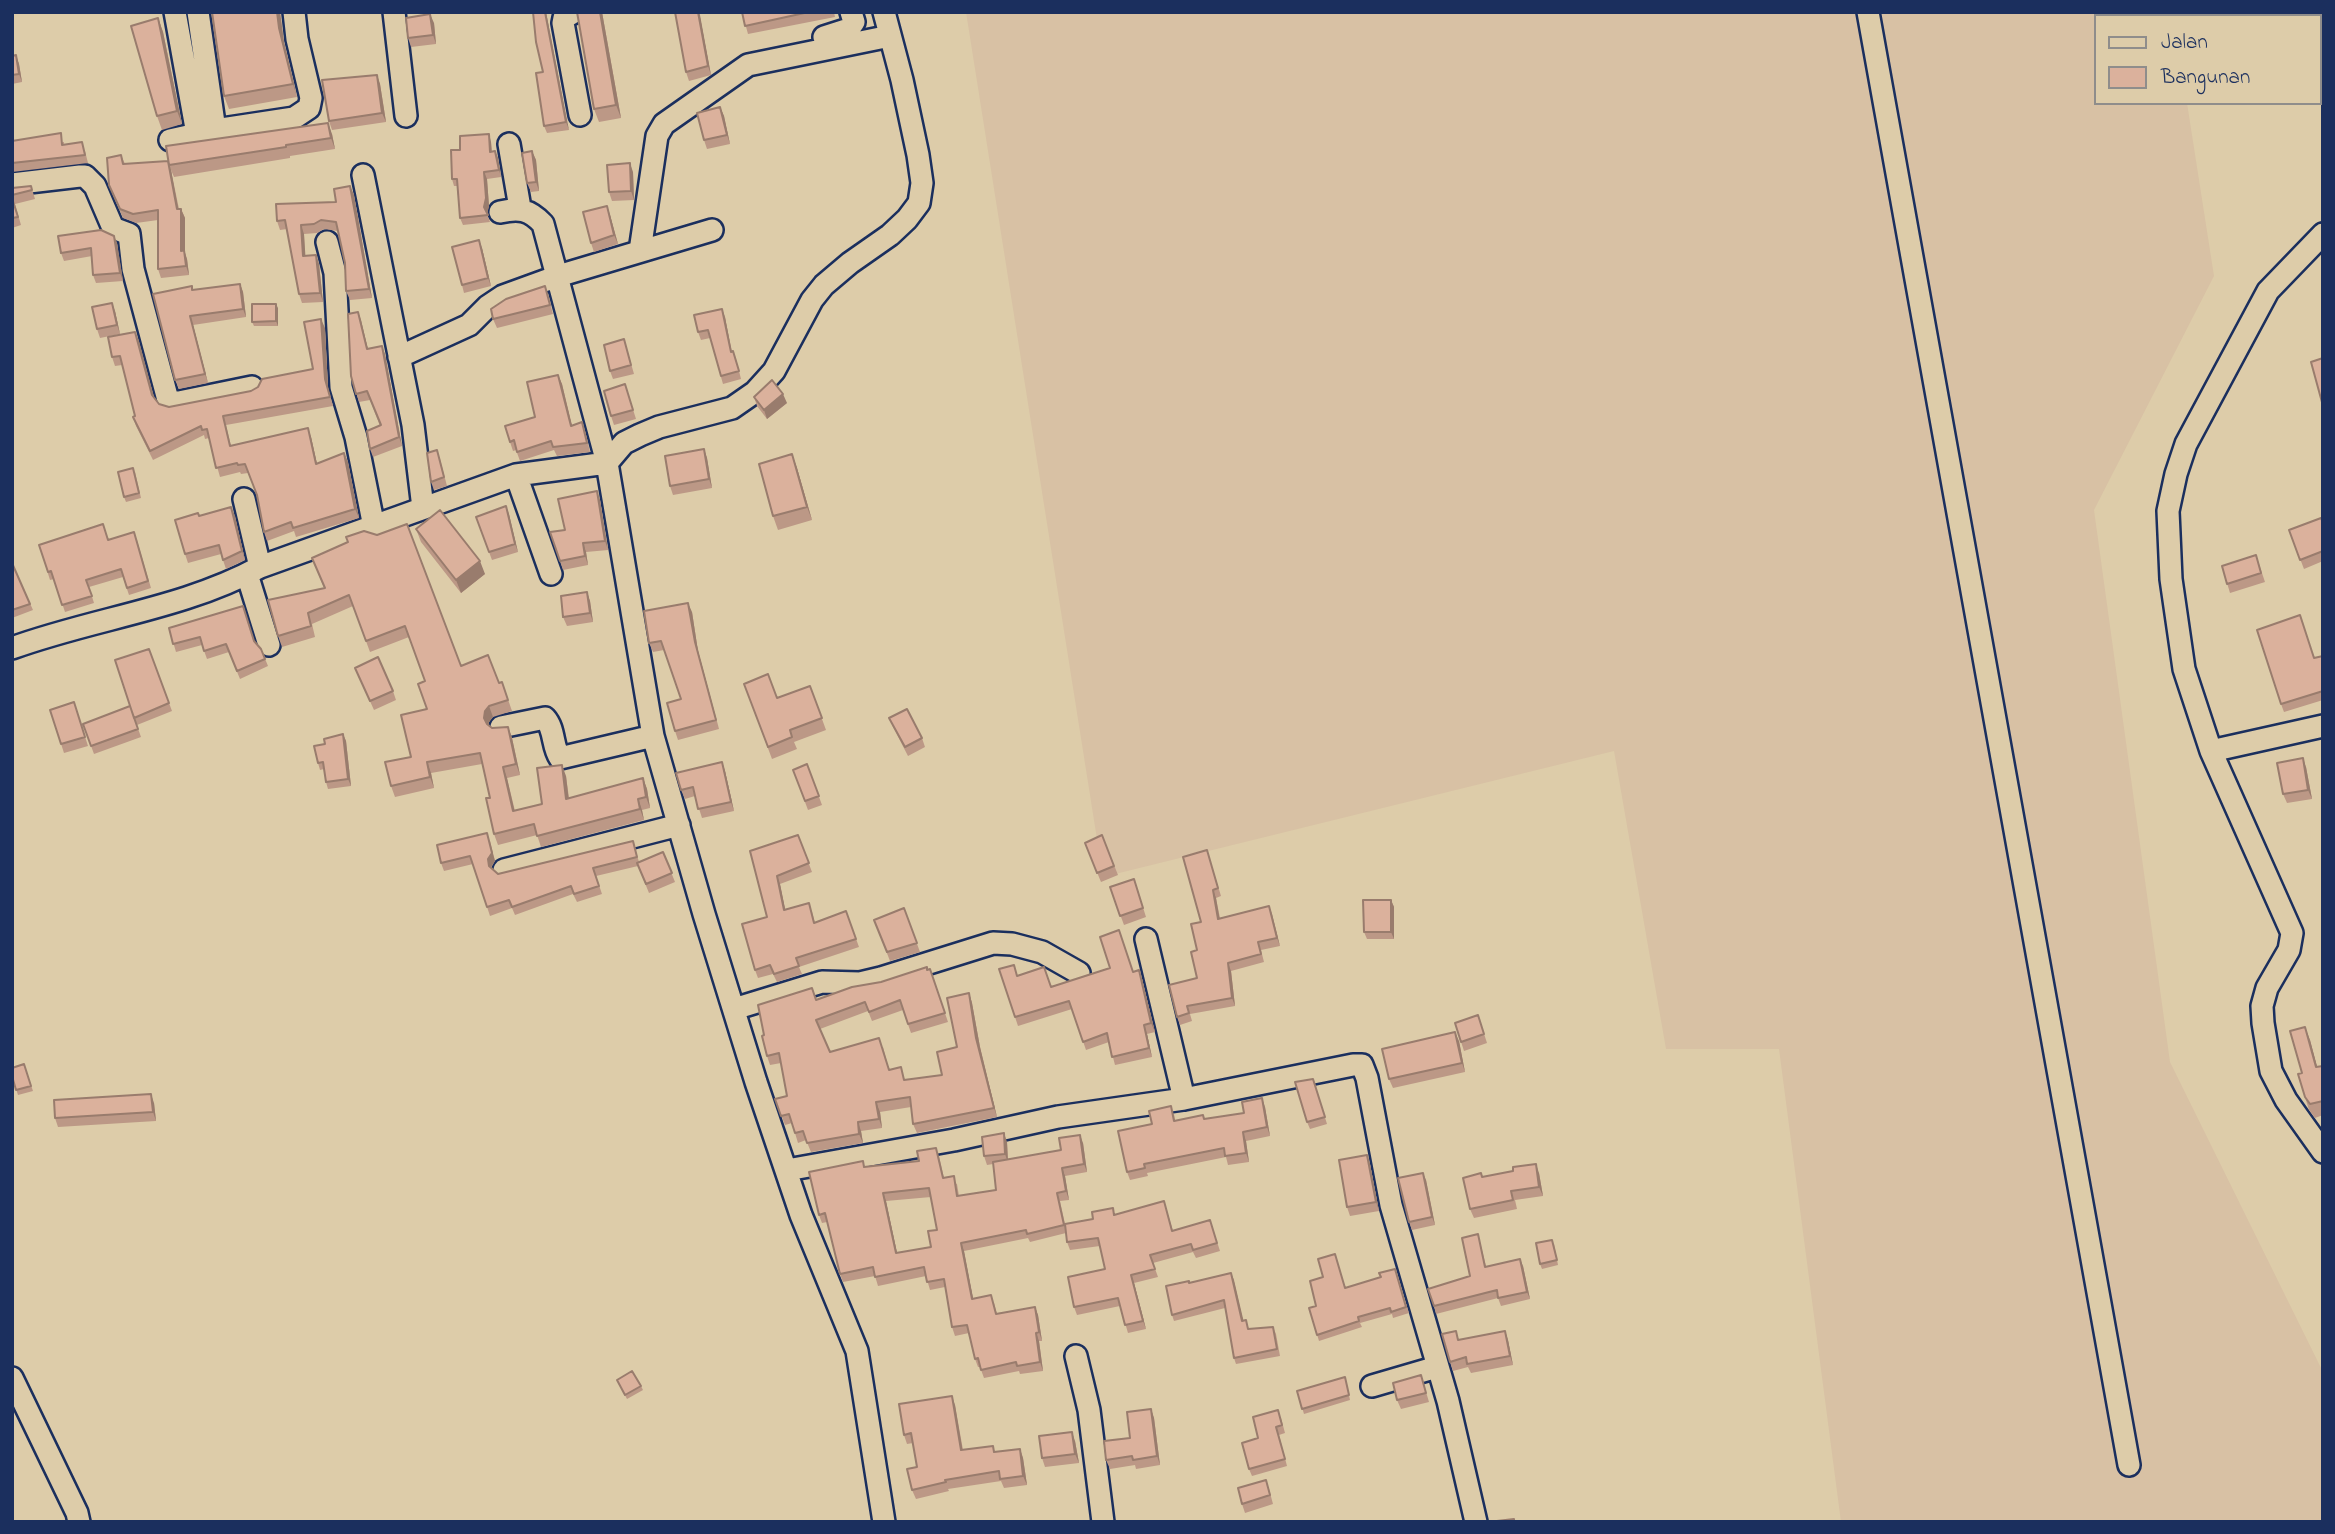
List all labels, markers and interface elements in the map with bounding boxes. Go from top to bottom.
legend [2094,14,2321,105]
text: Jalan [2161,28,2208,58]
text: Bangunan [2161,63,2250,93]

